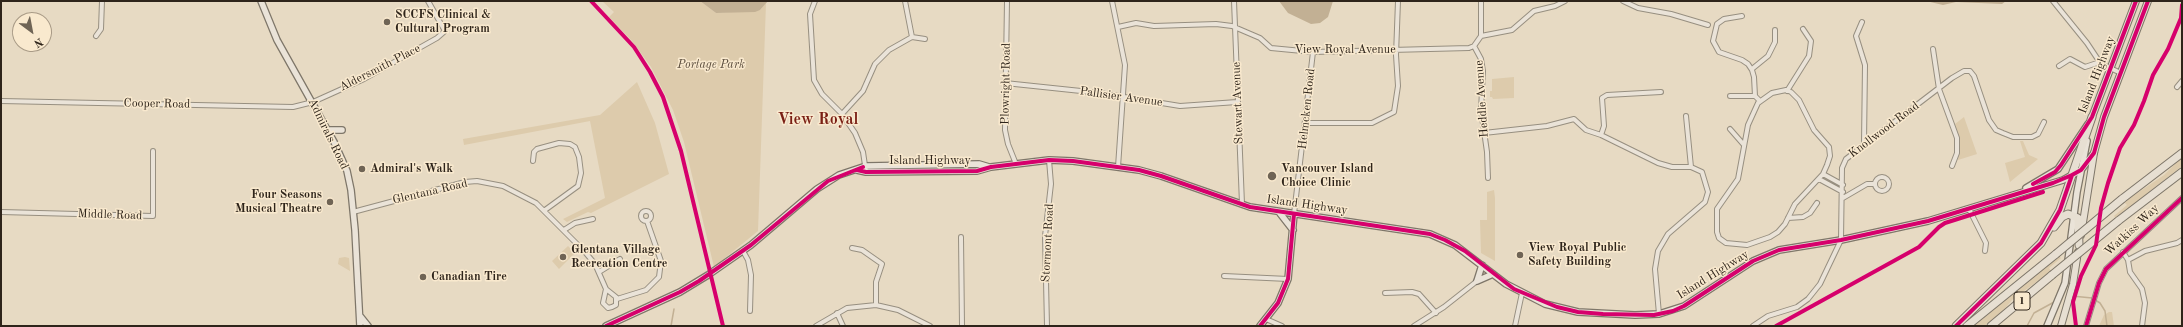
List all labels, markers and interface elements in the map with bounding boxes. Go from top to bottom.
place label: SCCFS Clinical & Cultural Program [395,8,491,36]
north arrow [12,12,52,52]
marker: SCCFS Clinical & Cultural Program [382,17,392,27]
street label: Island Highway [2076,34,2118,116]
text: N [32,35,45,49]
street label: Aldersmith Place [337,41,423,95]
street label: Plowright Road [998,43,1014,125]
street label: View Royal Avenue [1294,43,1396,57]
park label: Portage Park [677,58,745,72]
street label: Heddle Avenue [1472,60,1492,138]
street label: Stewart Avenue [1229,61,1247,145]
street label: Helmcken Road [1296,68,1318,150]
street label: Pallisier Avenue [1079,84,1163,110]
street label: Cooper Road [124,96,190,112]
street label: Admirals Road [305,96,351,172]
street label: Knollwood Road [1846,99,1922,161]
district label: View Royal [777,110,859,130]
street label: Island Highway [889,154,971,168]
place label: Admiral's Walk [370,162,453,176]
place label: Vancouver Island Choice Clinic [1281,162,1373,190]
marker: Admiral's Walk [357,164,367,174]
marker: Vancouver Island Choice Clinic [1266,170,1278,182]
street label: Glentana Road [391,176,469,208]
place label: Four Seasons Musical Theatre [235,188,322,216]
street label: Island Highway [1265,192,1349,218]
marker: Four Seasons Musical Theatre [325,197,335,207]
street label: Watkiss Way [2102,201,2162,259]
street label: Stormont Road [1039,203,1057,283]
street label: Middle Road [77,207,143,223]
place label: View Royal Public Safety Building [1528,241,1626,269]
place label: Glentana Village Recreation Centre [571,243,668,271]
street label: Island Highway [1674,247,1752,303]
marker: View Royal Public Safety Building [1515,250,1525,260]
marker: Glentana Village Recreation Centre [558,252,568,262]
place label: Canadian Tire [431,270,507,284]
marker: Canadian Tire [418,272,428,282]
road number: 1 [2014,292,2030,310]

